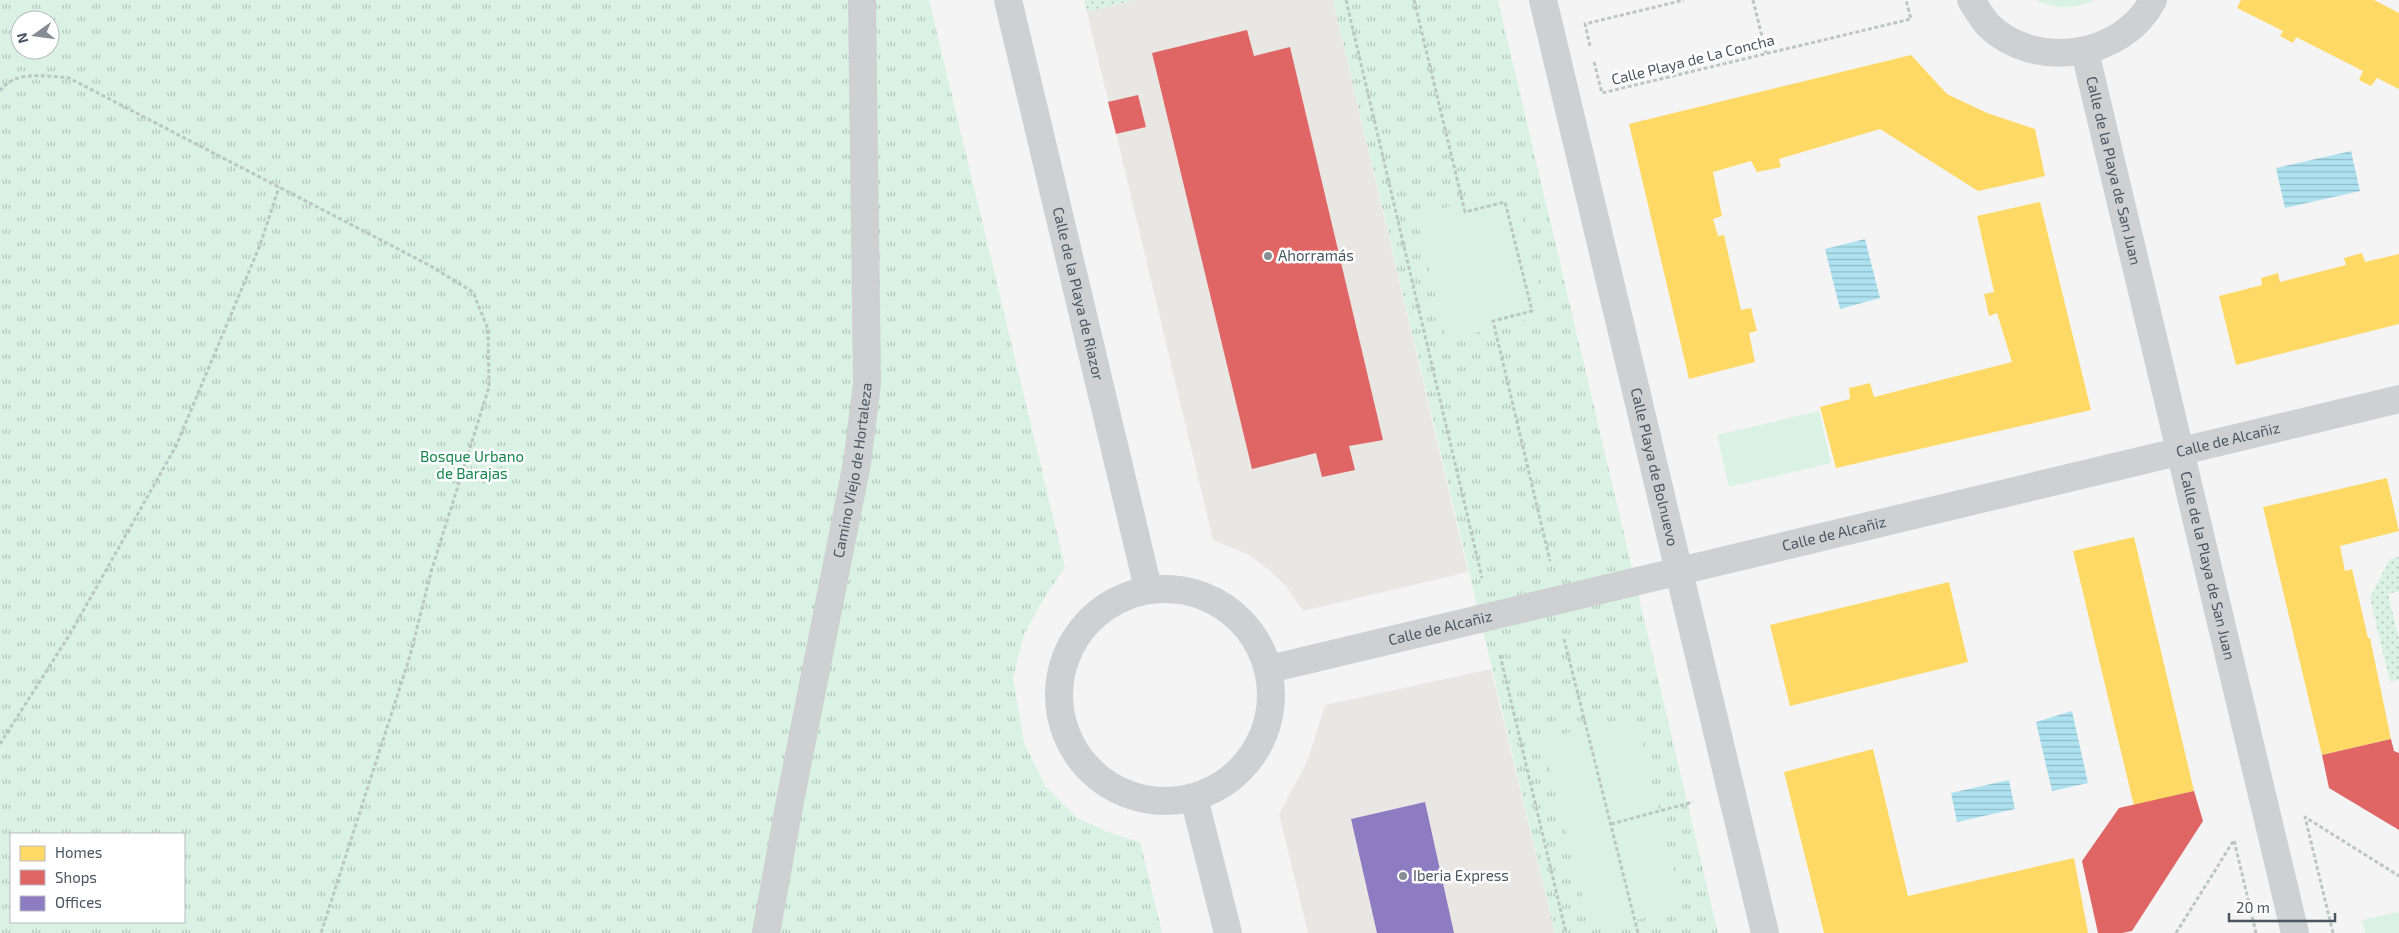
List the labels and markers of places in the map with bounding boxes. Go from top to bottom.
place label: Ahorramás [1278,246,1354,264]
marker: Ahorramás [1262,250,1274,262]
place label: Iberia Express [1413,866,1509,884]
marker: Iberia Express [1397,870,1409,882]

